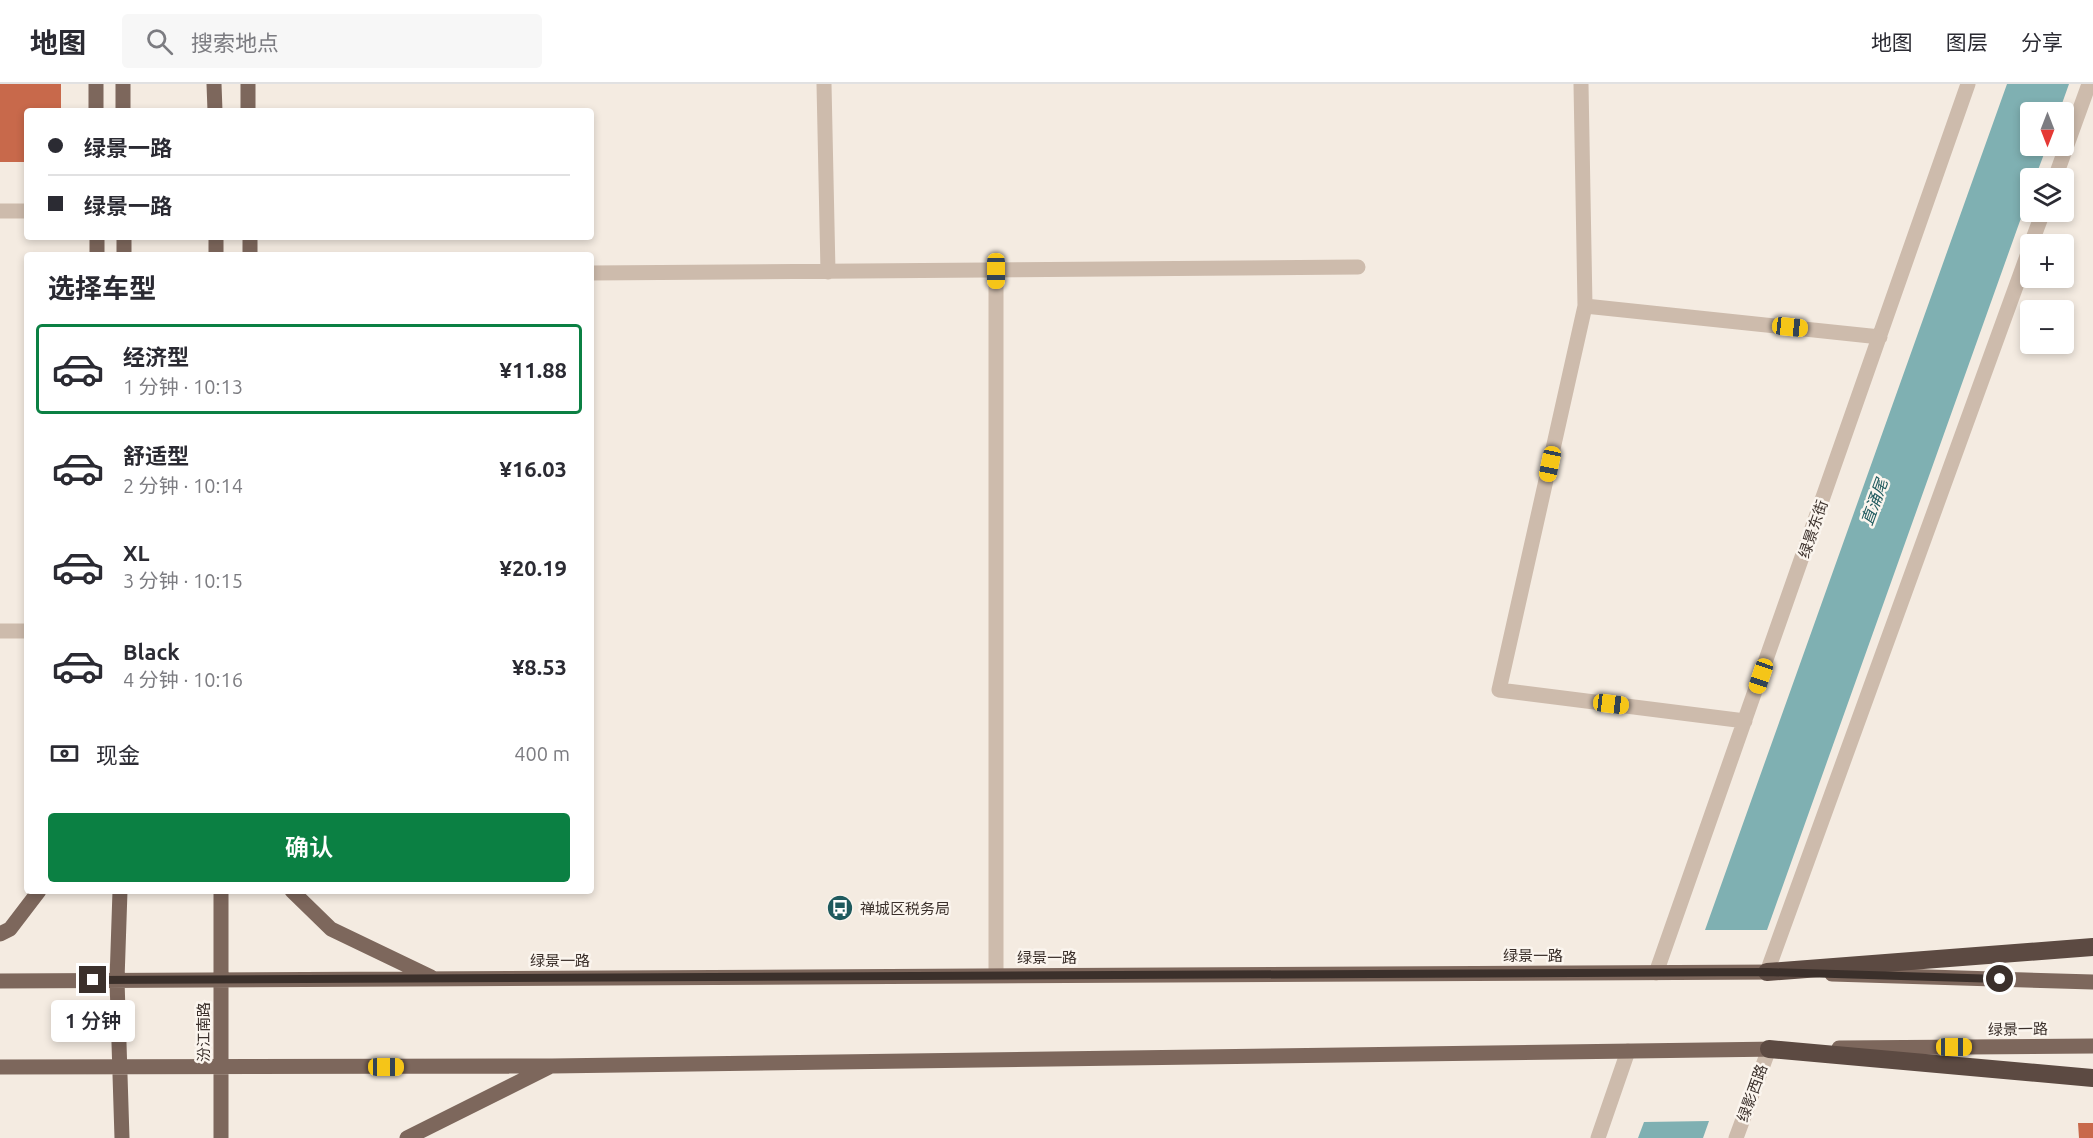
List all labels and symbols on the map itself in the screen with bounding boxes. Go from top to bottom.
north arrow [2020,102,2074,156]
car [987,253,1005,289]
car [1771,316,1809,338]
car [1537,445,1563,483]
water label: 直涌尾 [1857,474,1891,528]
street label: 绿景东街 [1795,498,1831,560]
car [1747,656,1775,696]
car [1592,693,1630,715]
bus stop icon: 禅城区税务局 [825,893,855,923]
place label: 禅城区税务局 [860,900,950,917]
street label: 绿景一路 [1503,947,1563,964]
street label: 绿景一路 [1017,949,1077,966]
street label: 绿景一路 [530,952,590,969]
route start [1986,965,2013,992]
route end [79,966,106,993]
callout: 1 分钟 [51,1001,135,1043]
street label: 汾江南路 [195,1002,212,1062]
street label: 绿景一路 [1988,1020,2048,1038]
car [1936,1038,1972,1056]
car [368,1058,404,1076]
street label: 绿影西路 [1734,1062,1770,1124]

